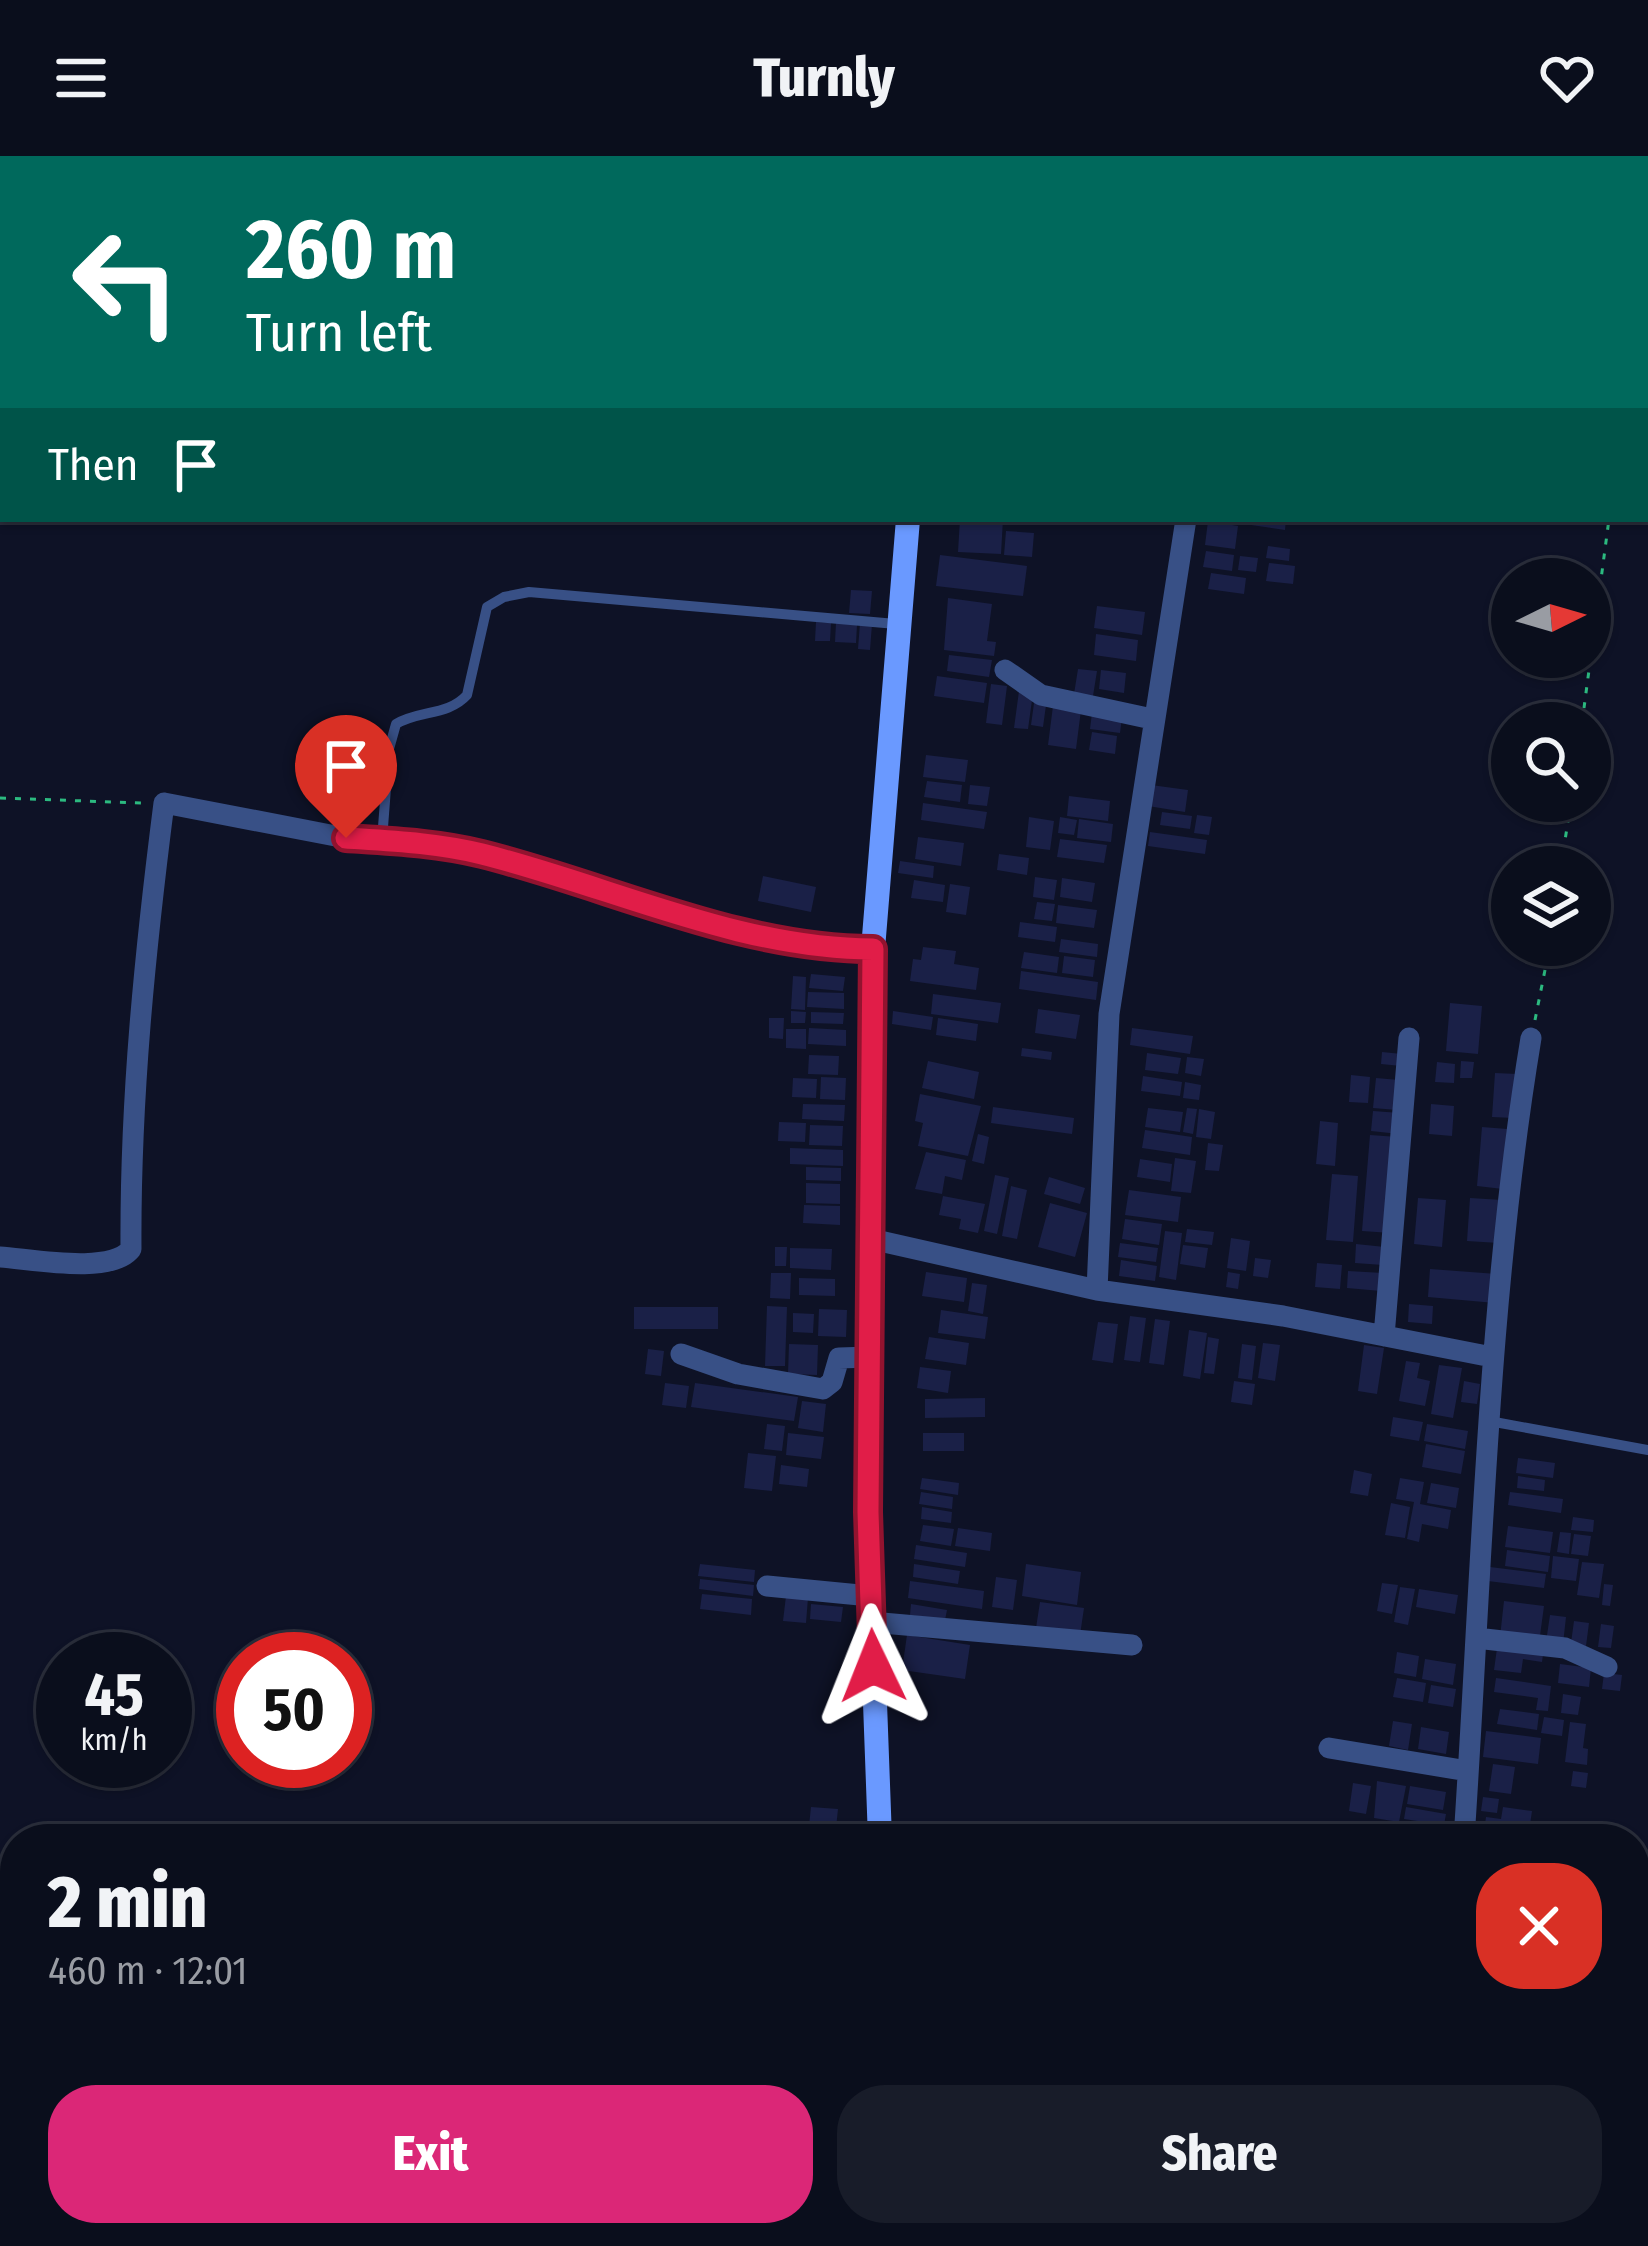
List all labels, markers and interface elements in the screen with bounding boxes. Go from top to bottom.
icon: menu [48,45,114,111]
icon: heart [1534,45,1600,111]
text: Turnly [753,46,895,110]
text: 260 m [246,199,456,300]
icon: left [48,204,204,360]
text: Turn left [246,301,432,365]
icon: arrive [163,432,229,498]
text: Then [48,438,139,492]
north arrow [1491,558,1611,678]
map controls [1491,558,1611,966]
button: search [1491,702,1611,822]
pin [295,715,397,838]
icon: arrive [313,733,379,799]
button: layers [1491,846,1611,966]
position arrow [810,1603,936,1729]
speed limit sign: 50 [216,1632,372,1788]
text: 45 [84,1659,144,1731]
text: km/h [81,1722,147,1758]
text: 2 min [48,1860,207,1946]
button: close [1476,1863,1602,1989]
text: 460 m · 12:01 [48,1948,248,1994]
button: Exit [48,2085,813,2223]
button: Share [837,2085,1602,2223]

